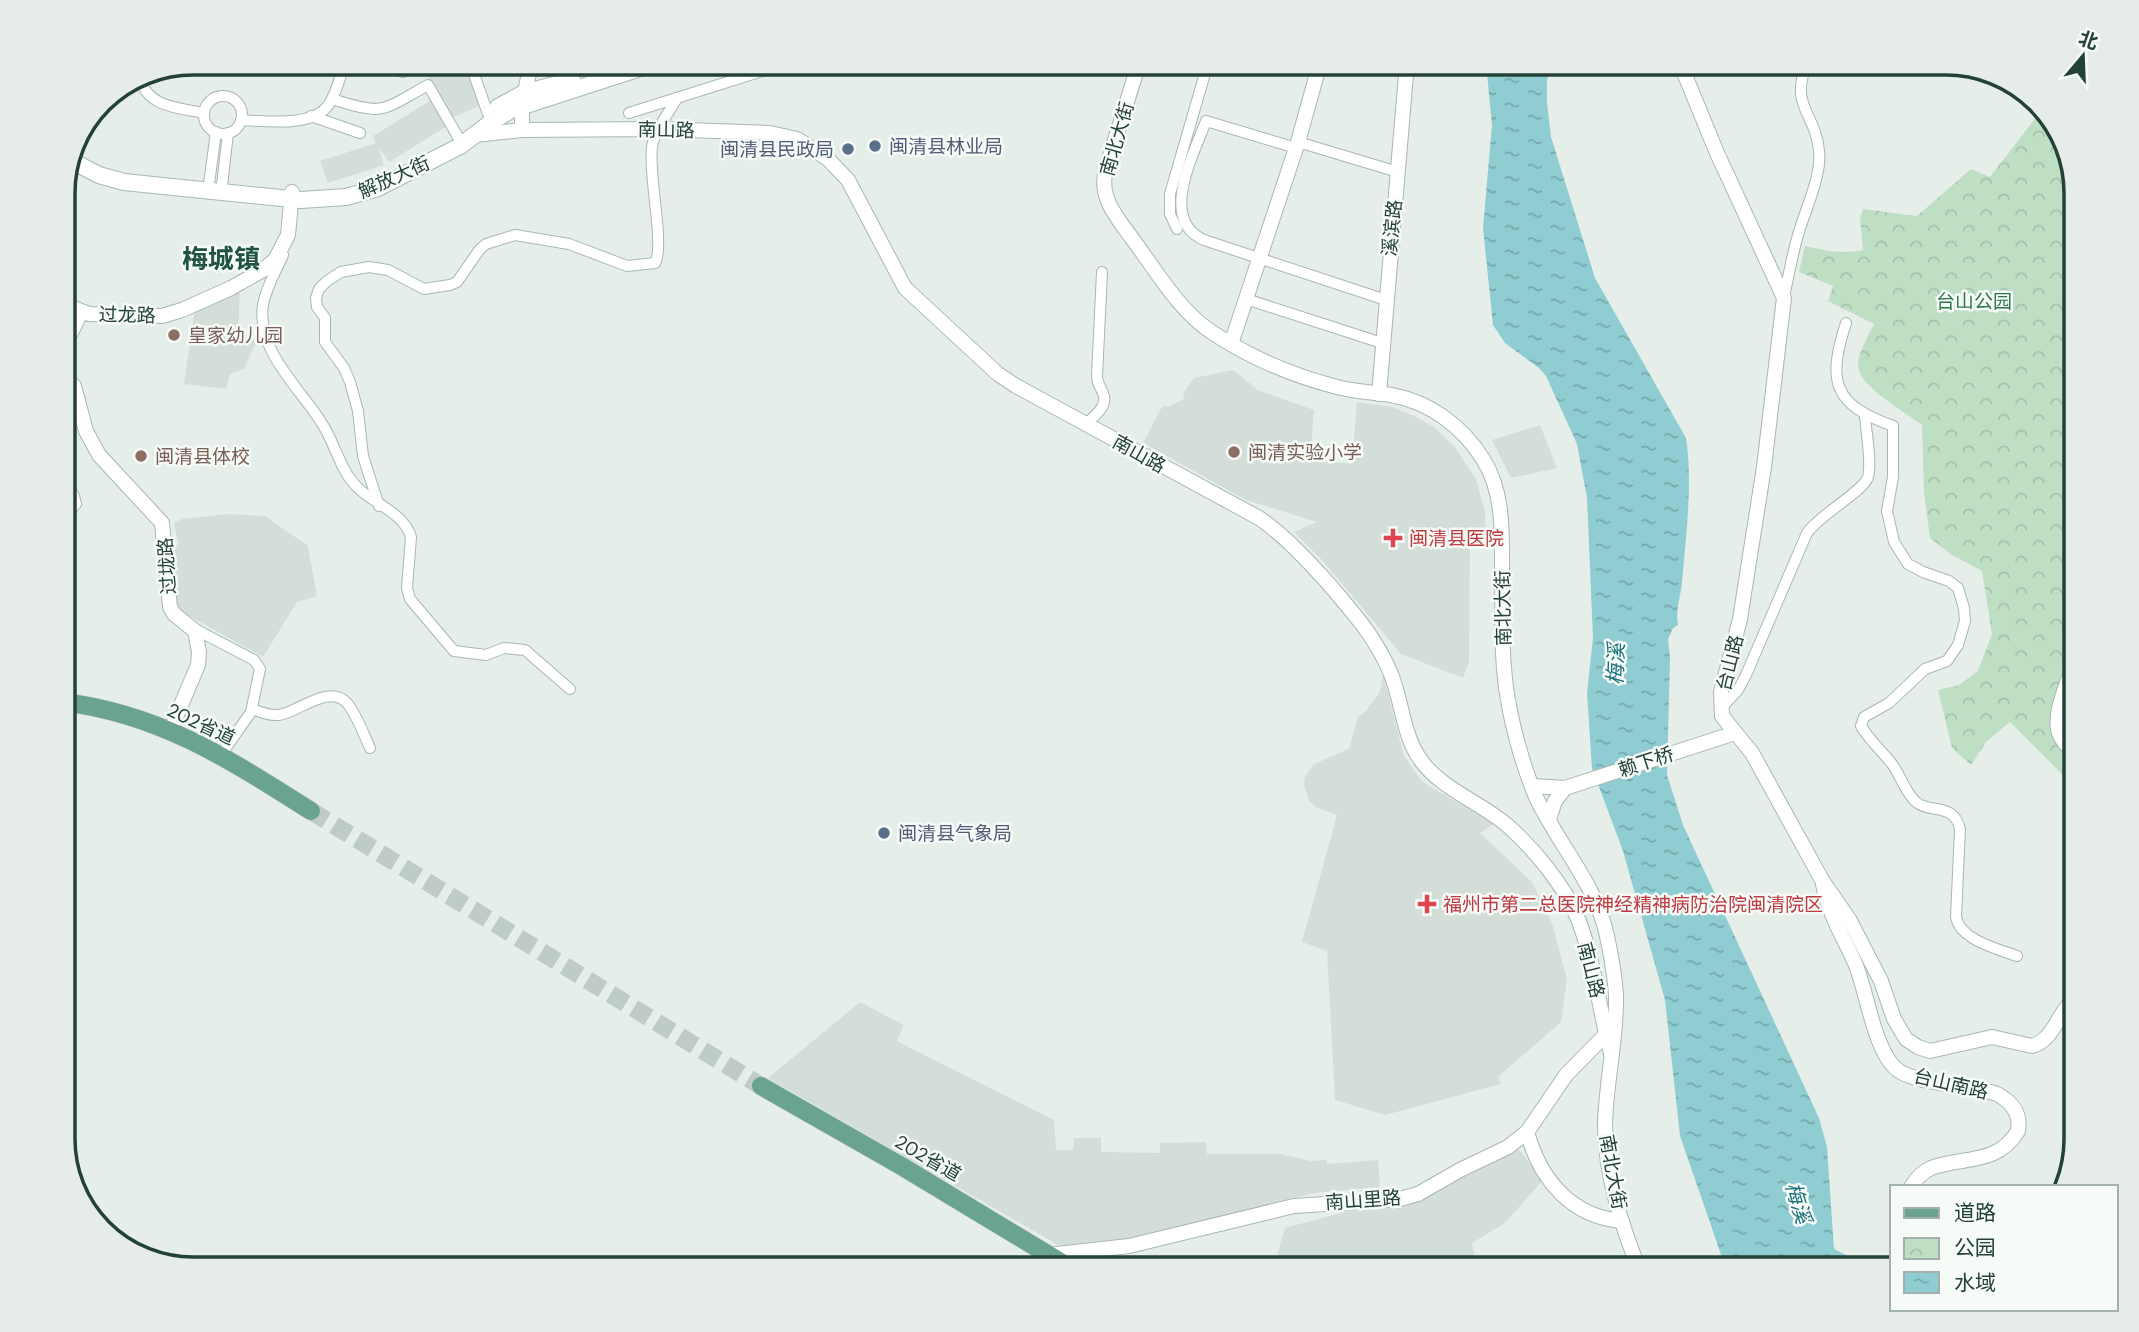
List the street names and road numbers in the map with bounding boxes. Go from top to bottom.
street label: 南北大街 [1095,99,1139,179]
street label: 南山路 [637,117,695,143]
street label: 解放大街 [354,150,434,204]
street label: 溪滨路 [1377,198,1407,258]
street label: 过龙路 [98,302,156,328]
street label: 南山路 [1108,429,1170,479]
street label: 过垅路 [153,537,181,595]
street label: 南北大街 [1490,570,1516,646]
street label: 台山路 [1711,632,1749,694]
street label: 202省道 [163,697,239,751]
street label: 赖下桥 [1615,741,1677,783]
street label: 南山路 [1572,939,1610,1001]
street label: 台山南路 [1911,1063,1991,1105]
street label: 202省道 [890,1129,966,1187]
street label: 南北大街 [1594,1132,1632,1212]
street label: 南山里路 [1324,1185,1402,1215]

